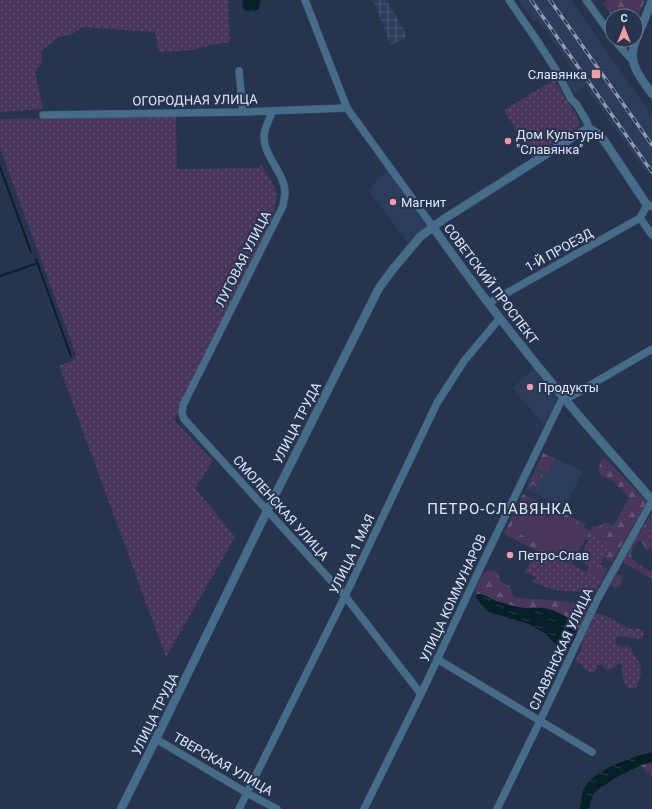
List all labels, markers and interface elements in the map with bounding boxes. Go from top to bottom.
north arrow [604,8,644,48]
text: С [620,12,628,25]
place label: Славянка [528,67,587,82]
marker: Славянка [590,68,602,80]
street label: ОГОРОДНАЯ УЛИЦА [132,91,258,109]
place label: Дом Культуры "Славянка" [516,127,604,157]
marker: Дом Культуры "Славянка" [503,136,513,146]
place label: Магнит [401,195,446,210]
marker: Магнит [388,197,398,207]
street label: ЛУГОВАЯ УЛИЦА [212,208,274,309]
street label: СОВЕТСКИЙ ПРОСПЕКТ [441,221,541,347]
street label: 1-Й ПРОЕЗД [523,225,595,275]
street label: УЛИЦА ТРУДА [270,379,324,466]
place label: Продукты [538,380,599,395]
marker: Продукты [525,382,535,392]
street label: СМОЛЕНСКАЯ УЛИЦА [230,453,332,564]
district label: ПЕТРО-СЛАВЯНКА [427,500,573,518]
street label: УЛИЦА 1 МАЯ [326,512,378,596]
street label: УЛИЦА КОММУНАРОВ [417,532,489,664]
place label: Петро-Слав [518,548,589,563]
marker: Петро-Слав [505,550,515,560]
street label: СЛАВЯНСКАЯ УЛИЦА [526,585,596,712]
street label: УЛИЦА ТРУДА [129,670,182,757]
street label: ТВЕРСКАЯ УЛИЦА [170,729,276,799]

